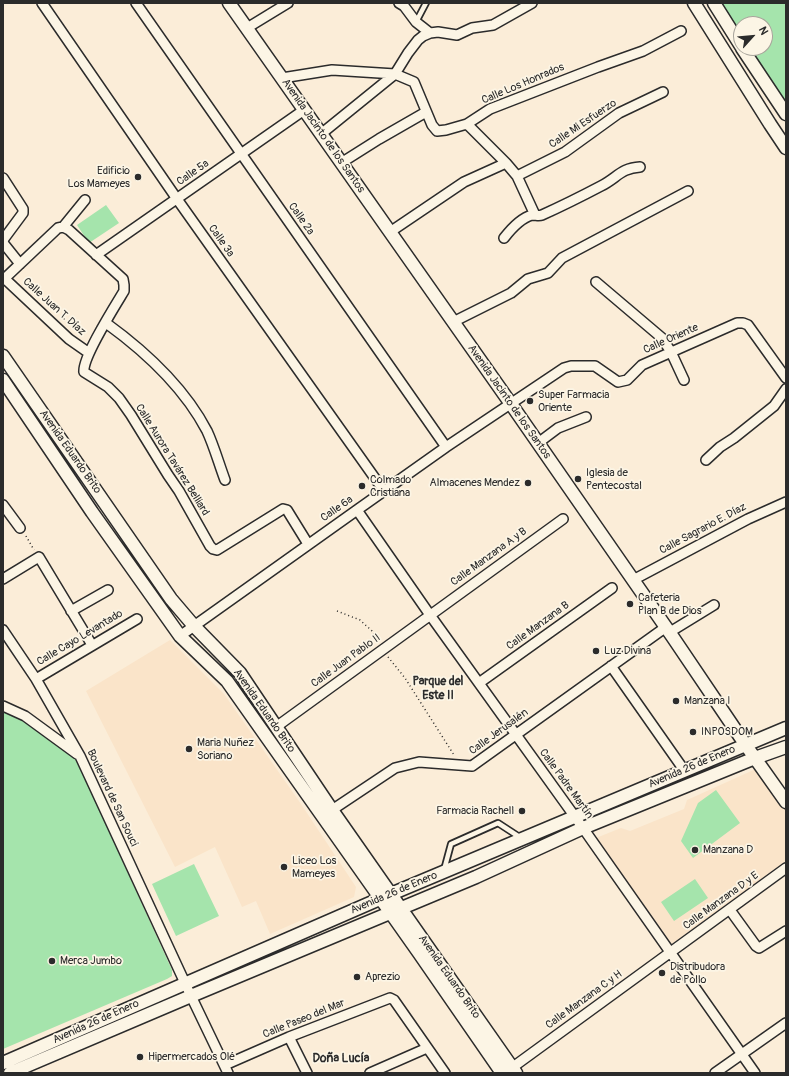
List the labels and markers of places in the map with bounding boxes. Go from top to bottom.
place label: Edificio Los Mameyes [67,164,130,190]
marker: Edificio Los Mameyes [133,172,143,182]
place label: Super Farmacia Oriente [538,388,609,414]
marker: Super Farmacia Oriente [525,396,535,406]
place label: Iglesia de Pentecostal [586,466,642,492]
place label: Colmado Cristiana [370,473,411,499]
marker: Iglesia de Pentecostal [573,474,583,484]
place label: Almacenes Mendez [430,476,520,490]
marker: Almacenes Mendez [523,478,533,488]
marker: Colmado Cristiana [357,481,367,491]
place label: Cafeteria Plan B de Dios [638,591,702,617]
marker: Cafeteria Plan B de Dios [625,599,635,609]
place label: Luz Divina [604,644,651,658]
marker: Luz Divina [591,646,601,656]
place label: Manzana I [684,694,730,708]
marker: Manzana I [671,696,681,706]
place label: INPOSDOM [701,725,753,739]
marker: INPOSDOM [688,727,698,737]
place label: Maria Nuñez Soriano [197,736,254,762]
marker: Maria Nuñez Soriano [184,744,194,754]
place label: Farmacia Rachell [436,804,514,818]
marker: Farmacia Rachell [517,806,527,816]
place label: Manzana D [703,843,753,857]
marker: Manzana D [690,845,700,855]
place label: Liceo Los Mameyes [292,854,336,880]
marker: Liceo Los Mameyes [279,862,289,872]
place label: Merca Jumbo [60,954,122,968]
marker: Merca Jumbo [47,956,57,966]
place label: Distribudora de Pollo [670,960,725,986]
marker: Distribudora de Pollo [657,968,667,978]
place label: Aprezio [365,970,400,984]
marker: Aprezio [352,972,362,982]
place label: Hipermercados Olé [148,1050,235,1064]
marker: Hipermercados Olé [135,1052,145,1062]

